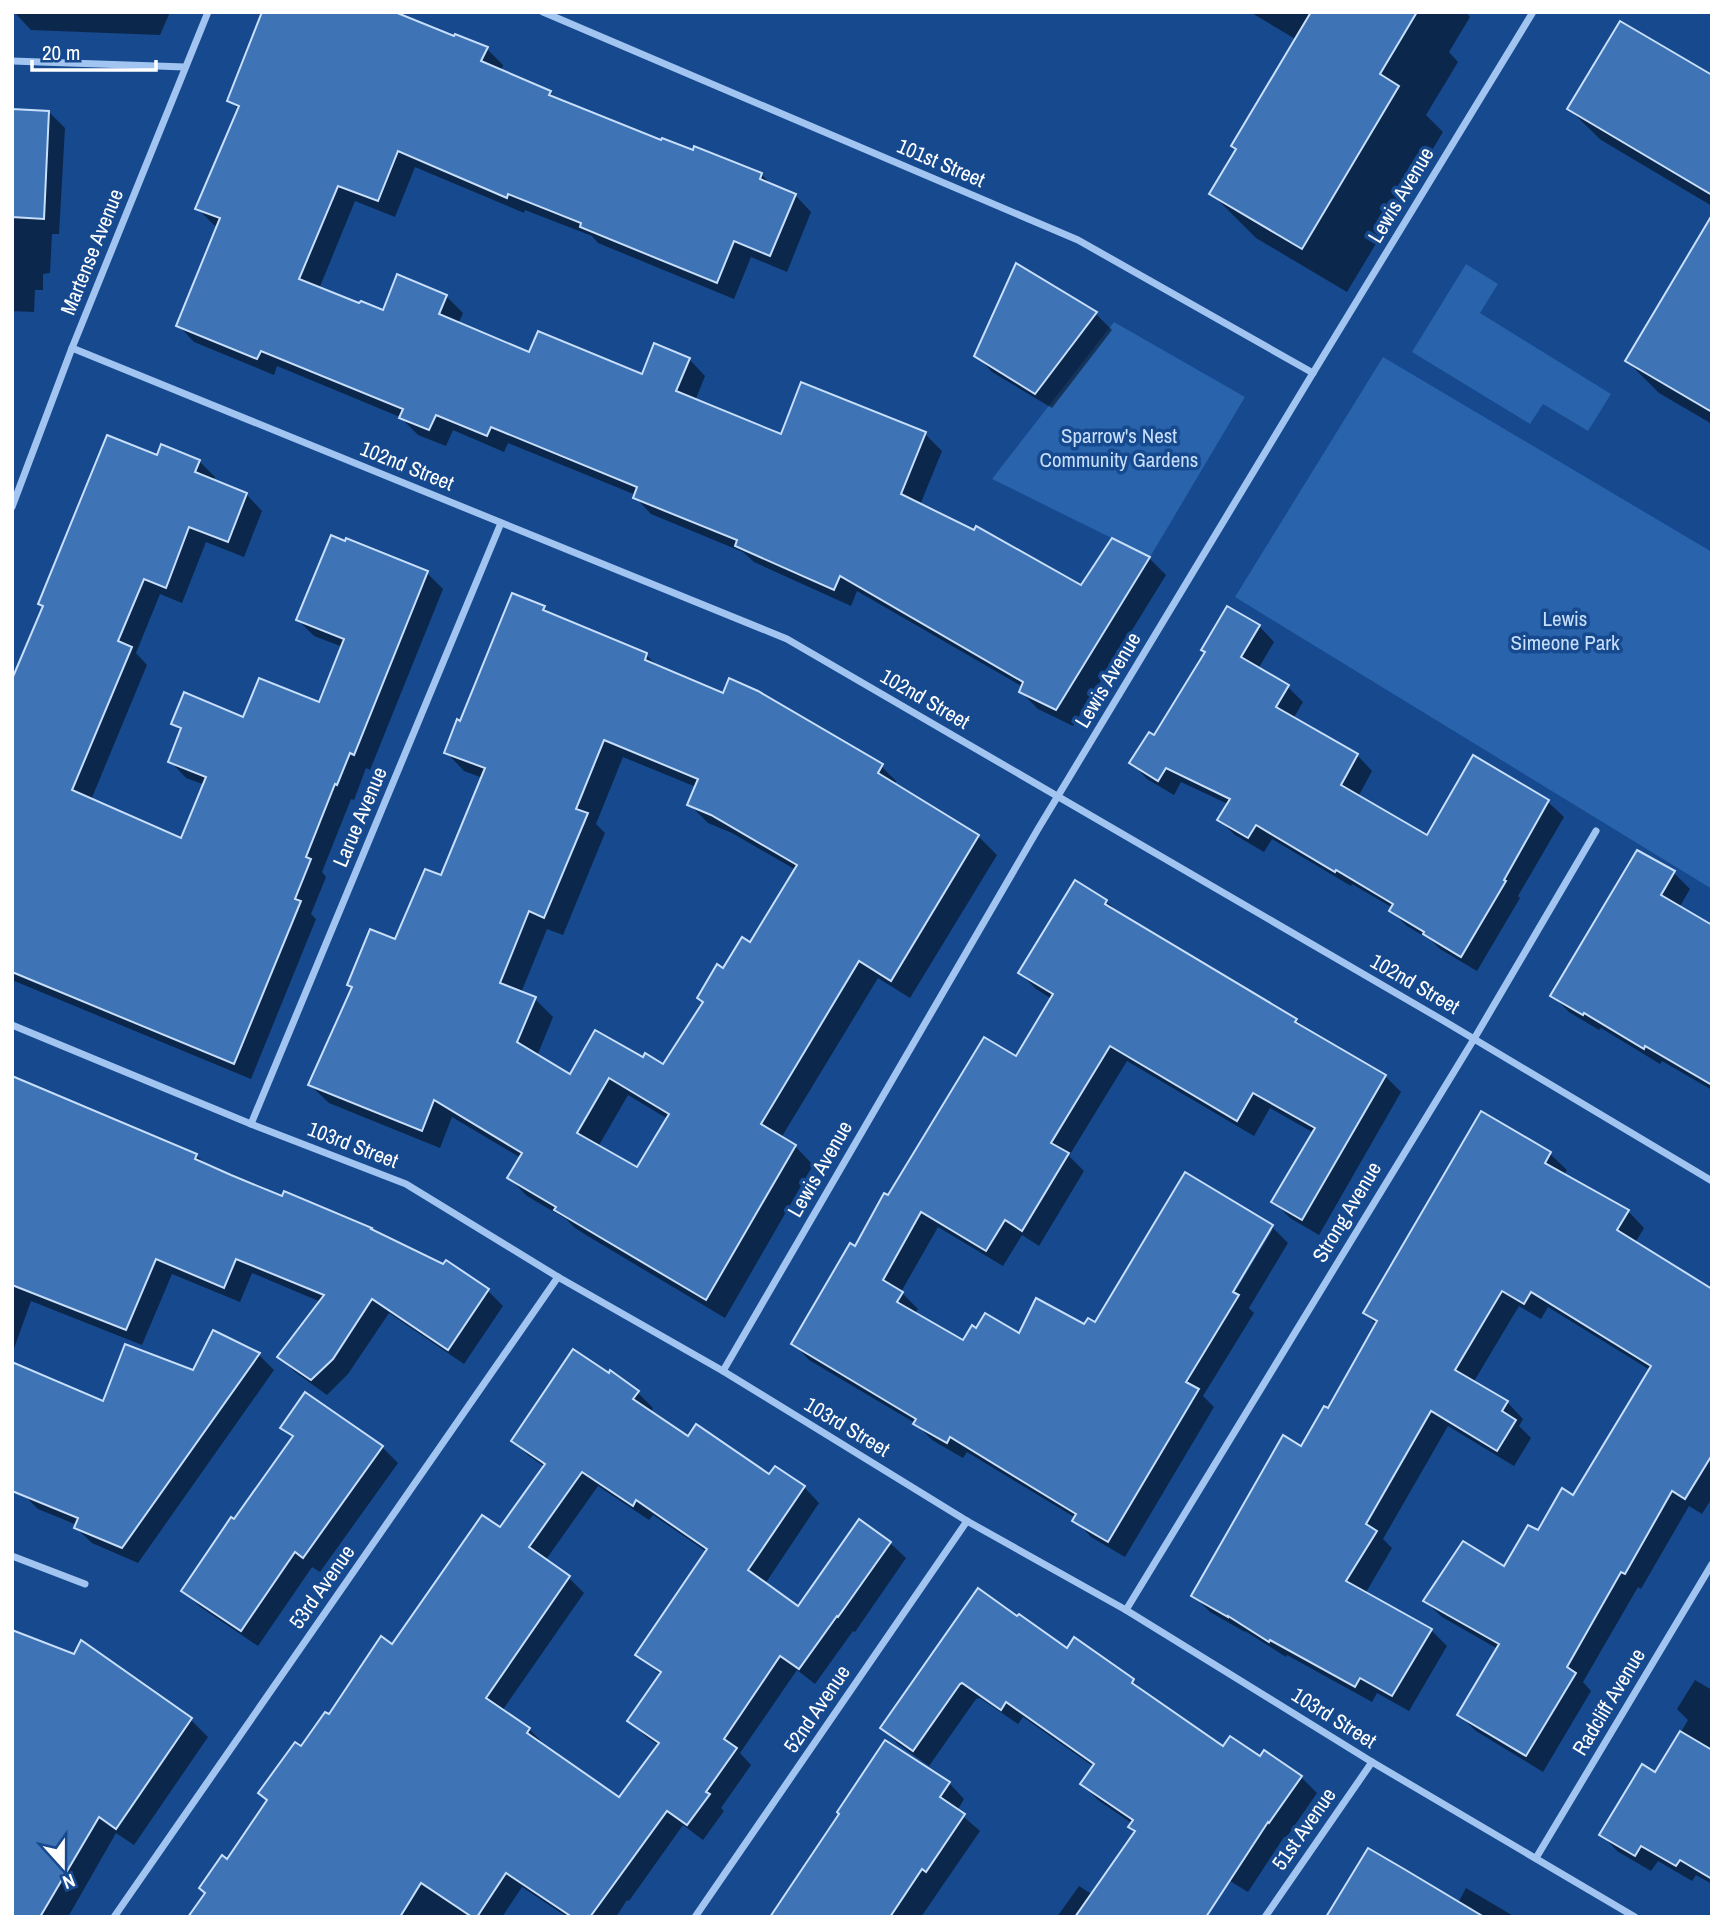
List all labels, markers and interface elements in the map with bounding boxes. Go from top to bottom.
scale bar [32,28,156,72]
text: 20 m [42,38,80,67]
street label: 101st Street [893,131,990,194]
street label: Lewis Avenue [1361,141,1441,248]
street label: Martense Avenue [53,184,130,319]
park label: Sparrow's Nest Community Gardens [1040,421,1198,474]
street label: 102nd Street [356,434,459,498]
park label: Lewis Simeone Park [1510,604,1620,657]
street label: Lewis Avenue [1068,626,1148,733]
street label: 102nd Street [875,661,975,736]
street label: Larue Avenue [325,762,394,871]
street label: 102nd Street [1365,946,1465,1021]
street label: 103rd Street [304,1114,403,1175]
street label: Lewis Avenue [780,1115,859,1222]
street label: Strong Avenue [1305,1156,1388,1268]
street label: 103rd Street [799,1390,896,1464]
street label: 53rd Avenue [282,1539,361,1635]
street label: Radcliff Avenue [1565,1643,1652,1761]
street label: 52nd Avenue [777,1659,857,1758]
street label: 103rd Street [1286,1680,1382,1755]
street label: 51st Avenue [1265,1782,1343,1876]
north arrow [28,1831,98,1901]
text: N [59,1868,79,1896]

